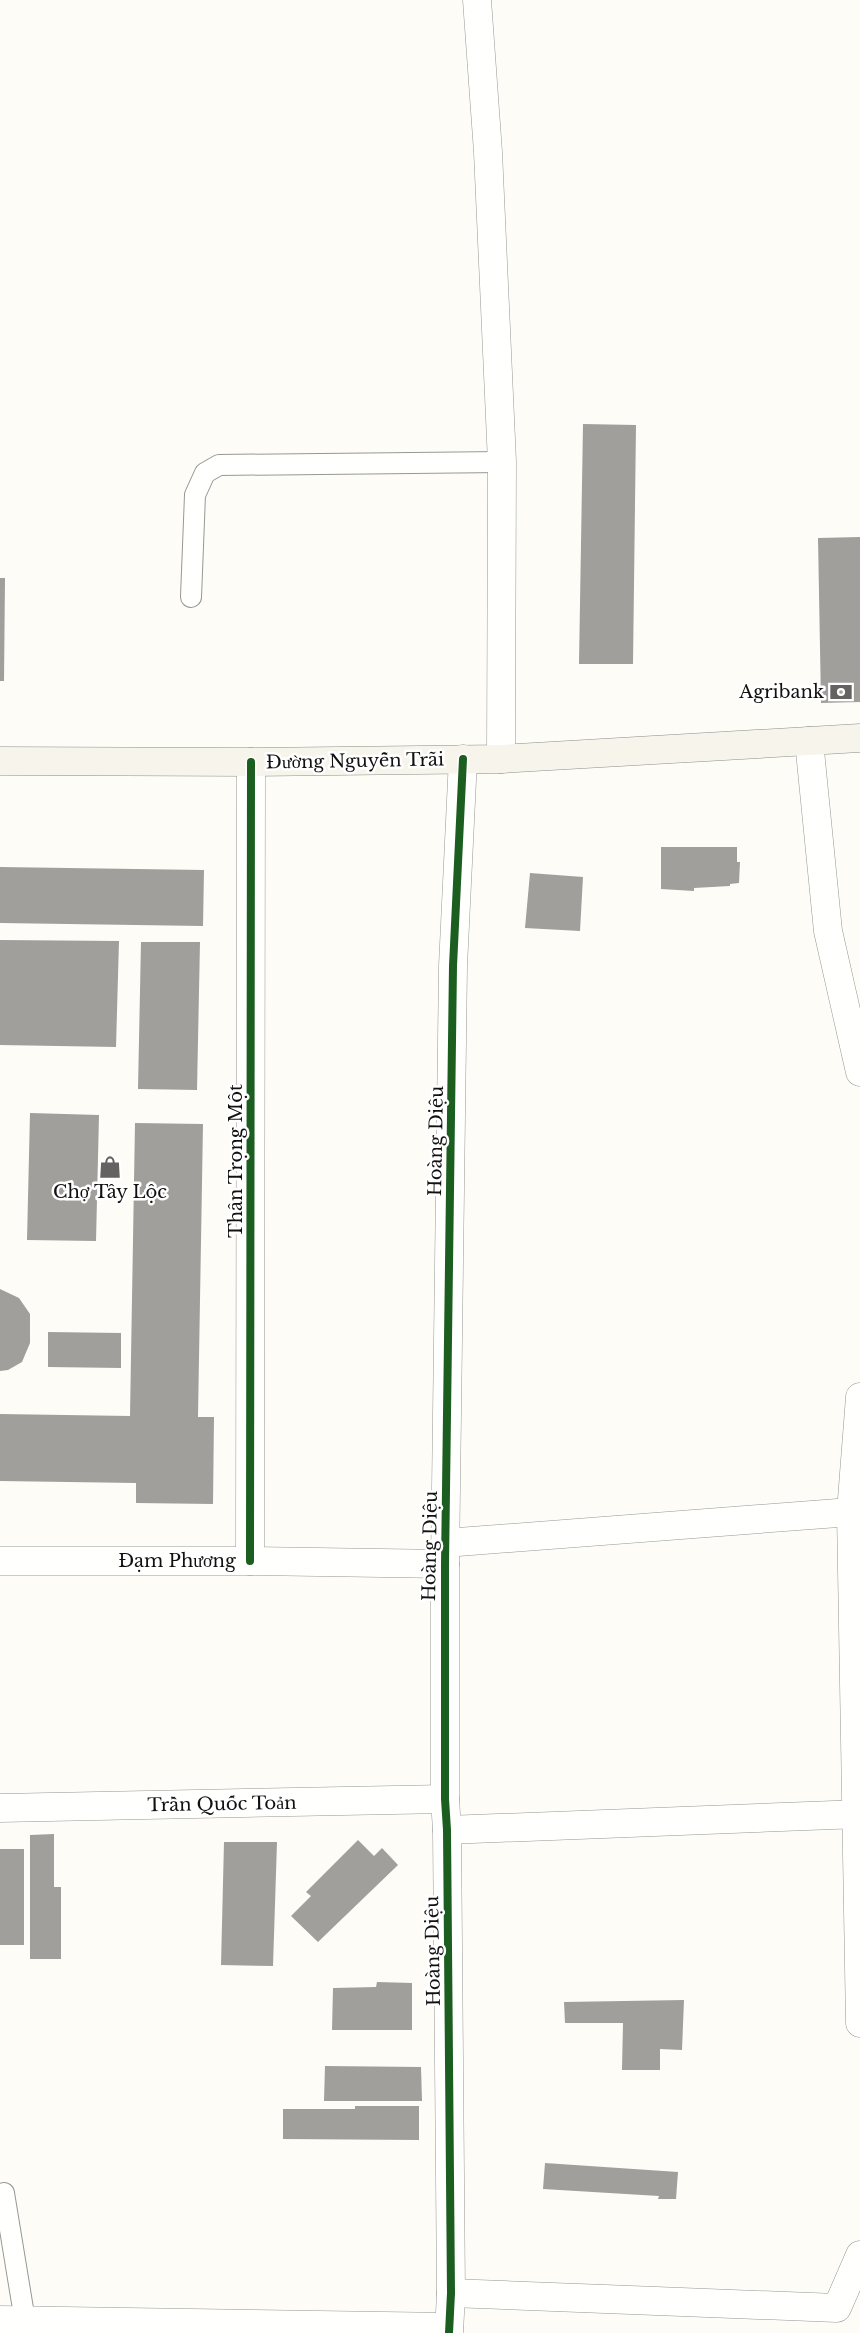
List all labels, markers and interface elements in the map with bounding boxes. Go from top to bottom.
bank icon: Agribank [828,679,854,705]
place label: Agribank [738,681,824,703]
street label: Đường Nguyễn Trãi [266,748,444,774]
street label: Thân Trọng Một [225,1084,247,1238]
street label: Hoàng Diệu [424,1086,448,1196]
shop icon: Chợ Tây Lộc [97,1154,123,1180]
place label: Chợ Tây Lộc [53,1181,167,1203]
street label: Hoàng Diệu [418,1491,442,1601]
street label: Đạm Phương [118,1550,236,1572]
street label: Trần Quốc Toản [147,1792,297,1816]
street label: Hoàng Diệu [421,1896,445,2006]

